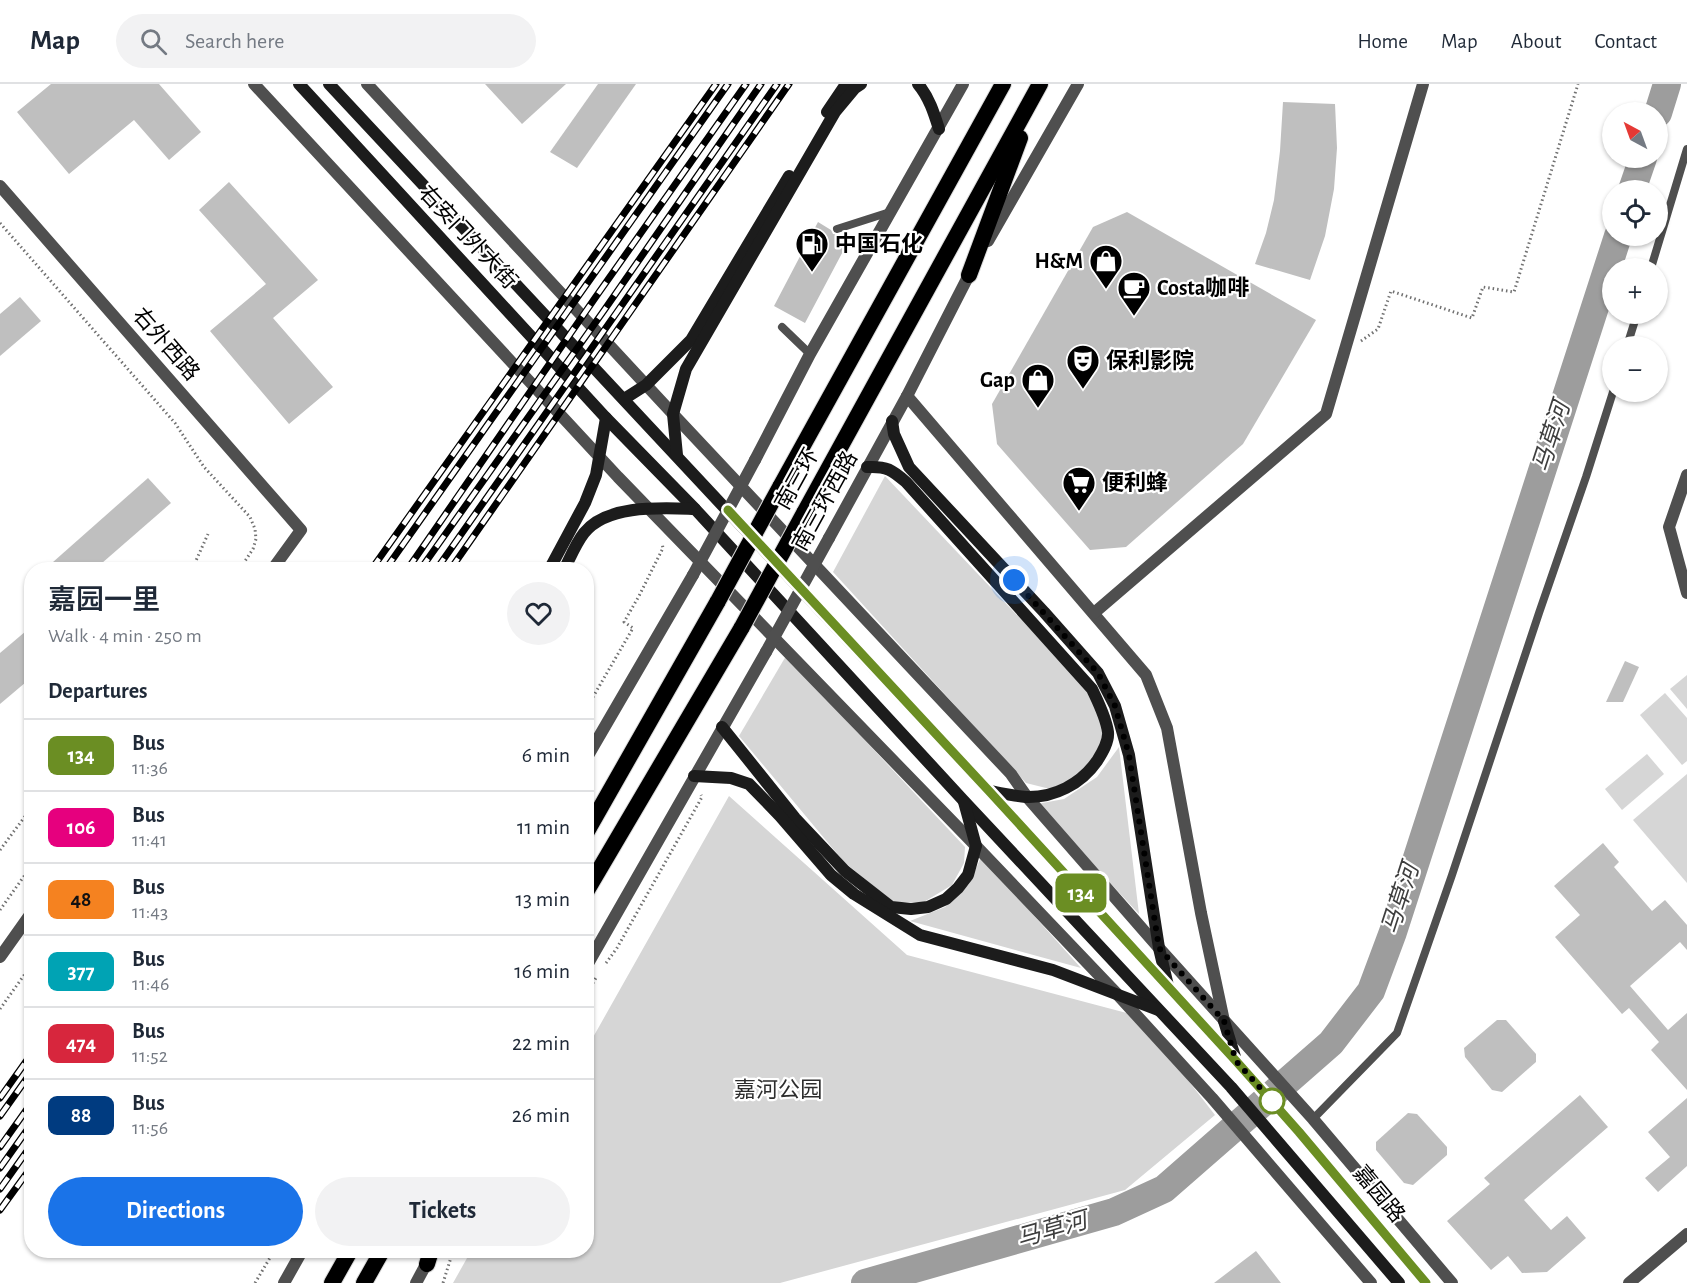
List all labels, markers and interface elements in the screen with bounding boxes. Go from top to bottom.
search box [116,14,536,68]
icon: search [137,25,170,58]
text: Map [30,27,80,55]
text: Search here [185,30,284,52]
text: Home [1357,31,1408,52]
text: Map [1441,31,1478,52]
text: About [1511,31,1561,52]
text: Contact [1594,31,1657,52]
north arrow [1602,102,1668,168]
map controls [1602,102,1668,402]
button: locate [1602,180,1668,246]
street label: 右安门外大街 [415,181,522,293]
fuel station icon: 中国石化 [794,226,830,273]
place label: 中国石化 [835,232,923,255]
shop icon: H&M [1088,243,1124,290]
place label: H&M [1035,250,1083,272]
button: + [1602,258,1668,324]
cafe icon: Costa咖啡 [1116,270,1152,317]
place label: Costa咖啡 [1157,276,1249,299]
street label: 右外西路 [129,303,204,384]
button: − [1602,336,1668,402]
theatre icon: 保利影院 [1065,343,1101,390]
place label: 保利影院 [1106,349,1194,372]
shop icon: Gap [1020,362,1056,409]
place label: Gap [980,369,1015,391]
water label: 马草河 [1528,395,1576,475]
street label: 南三环 [771,444,823,513]
street label: 南三环西路 [788,447,861,554]
supermarket icon: 便利蜂 [1061,465,1097,512]
place label: 便利蜂 [1102,471,1168,494]
your location [999,565,1029,595]
button: heart [507,582,570,645]
text: 嘉园一里 [48,587,160,615]
text: Walk · 4 min · 250 m [48,626,202,646]
text: Departures [48,680,148,702]
text: Bus [132,732,165,754]
text: 6 min [522,744,570,766]
text: 134 [67,745,95,766]
text: 11:36 [132,758,168,778]
text: Bus [132,804,165,826]
text: 11 min [517,816,570,838]
text: 106 [67,817,95,838]
text: 11:41 [132,830,167,850]
water label: 马草河 [1377,857,1425,937]
line badge: 134 [1046,874,1116,912]
text: Bus [132,876,165,898]
text: 134 [1067,883,1095,904]
text: 13 min [515,888,570,910]
text: 48 [71,889,91,910]
text: 11:43 [132,902,168,922]
text: Bus [132,948,165,970]
text: 16 min [514,960,570,982]
text: 377 [67,961,95,982]
text: 11:46 [132,974,169,994]
text: Bus [132,1020,165,1042]
text: 22 min [512,1032,570,1054]
text: 474 [66,1033,96,1054]
text: 11:52 [132,1046,168,1066]
park label: 嘉河公园 [734,1078,822,1101]
unlabelled marker [1259,1088,1285,1114]
text: Bus [132,1092,165,1114]
text: 26 min [512,1104,570,1126]
text: 88 [71,1105,91,1126]
text: 11:56 [132,1118,168,1138]
street label: 嘉园路 [1349,1161,1409,1226]
button: Directions [48,1177,303,1246]
button: Tickets [315,1177,570,1246]
water label: 马草河 [1014,1206,1094,1251]

